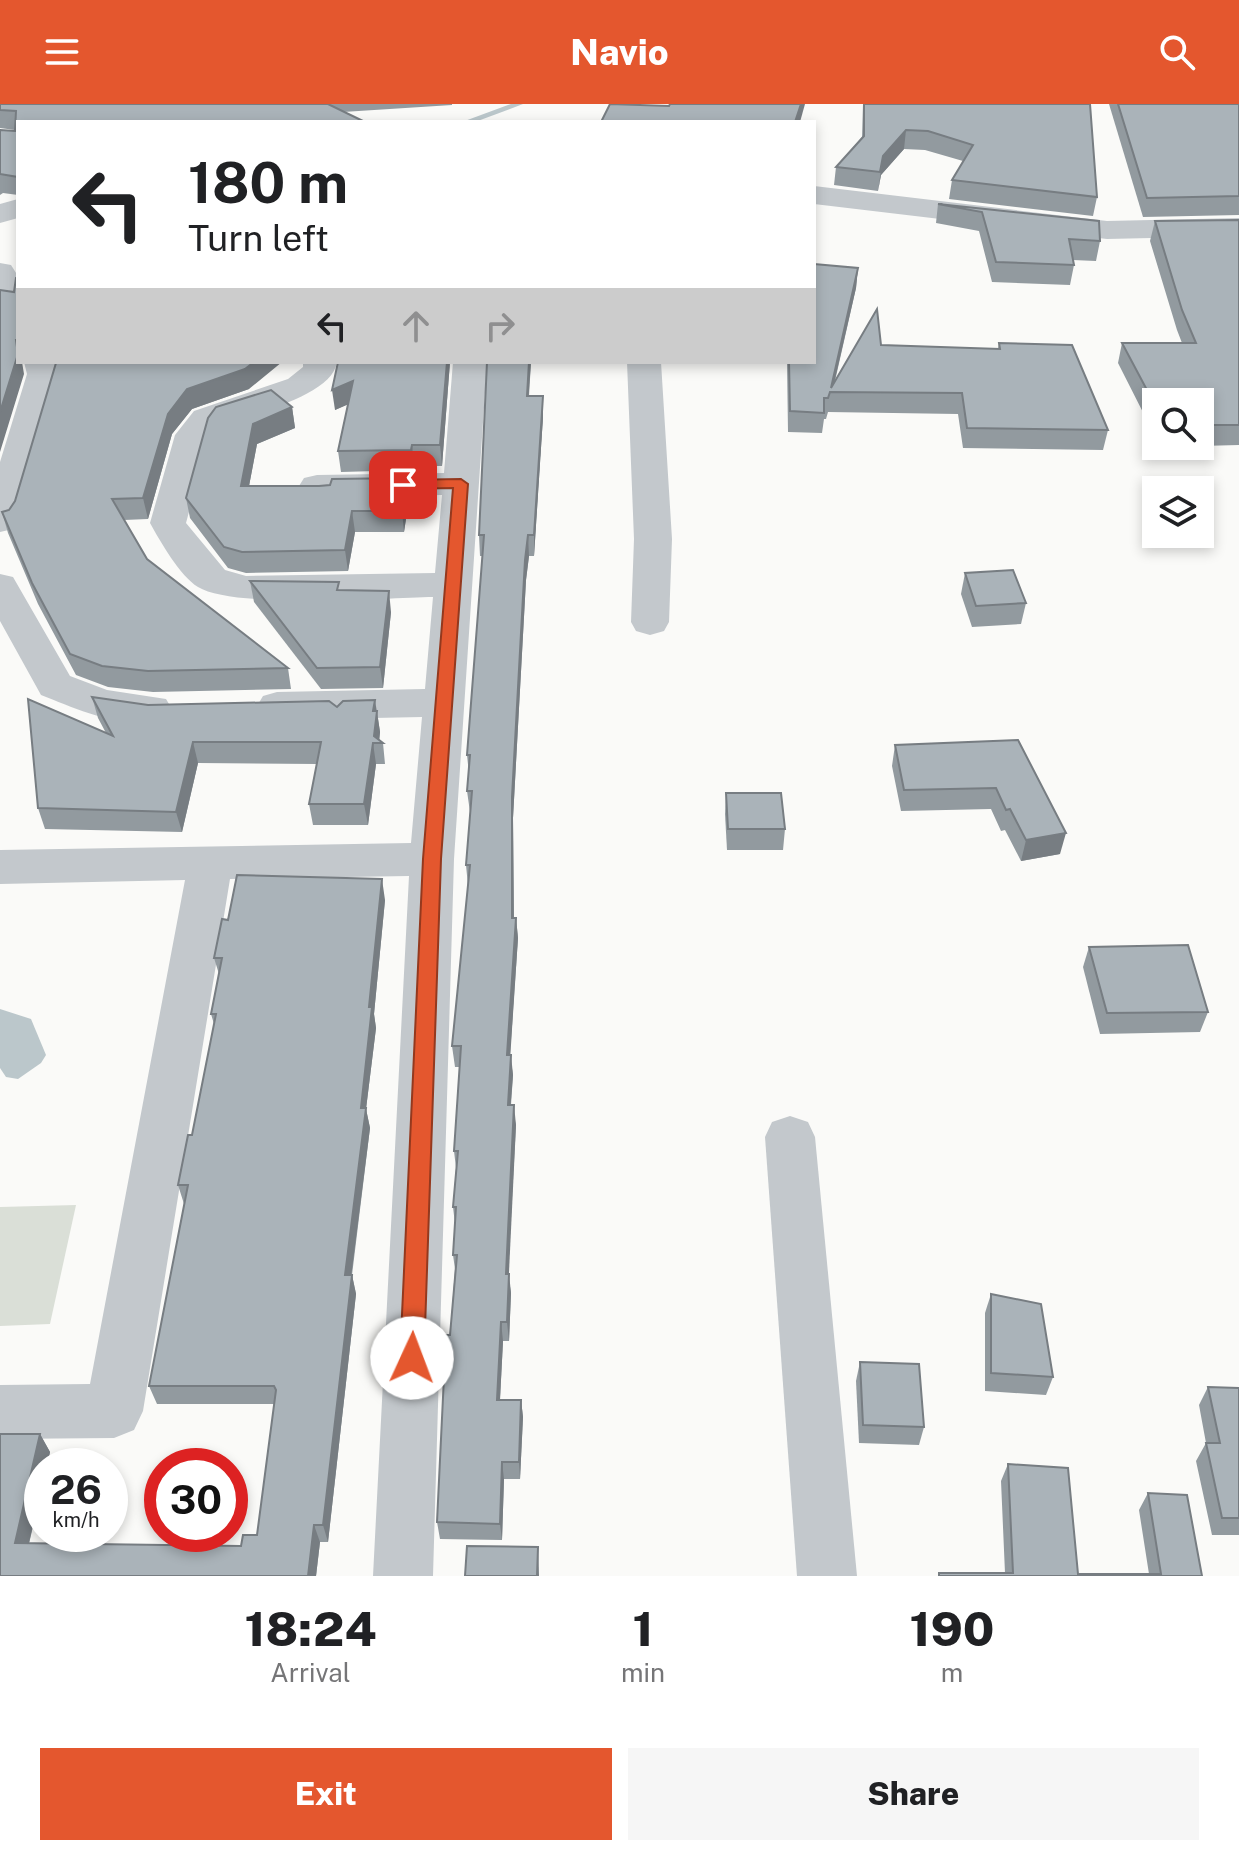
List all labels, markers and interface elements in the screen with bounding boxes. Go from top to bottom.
icon: menu [40,30,84,74]
icon: search [1155,30,1199,74]
text: Navio [570,31,669,73]
text: 180 m [188,150,348,216]
icon: left [56,152,160,256]
text: Turn left [188,217,329,259]
icon: left [310,304,354,348]
icon: ahead [394,304,438,348]
icon: right [478,304,522,348]
map controls [1142,388,1214,548]
button: search [1142,388,1214,460]
pin [369,451,437,519]
icon: arrive [381,463,425,507]
button: layers [1142,476,1214,548]
position arrow [370,1316,454,1400]
speed limit sign: 30 [144,1448,248,1552]
text: 26 [50,1466,102,1513]
text: km/h [52,1508,100,1532]
text: 18:24 [244,1600,377,1657]
text: 1 [633,1600,654,1657]
text: 190 [910,1600,995,1657]
text: Arrival [270,1657,351,1688]
text: min [621,1657,665,1688]
text: m [941,1657,963,1688]
button: Exit [40,1748,612,1840]
button: Share [628,1748,1199,1840]

